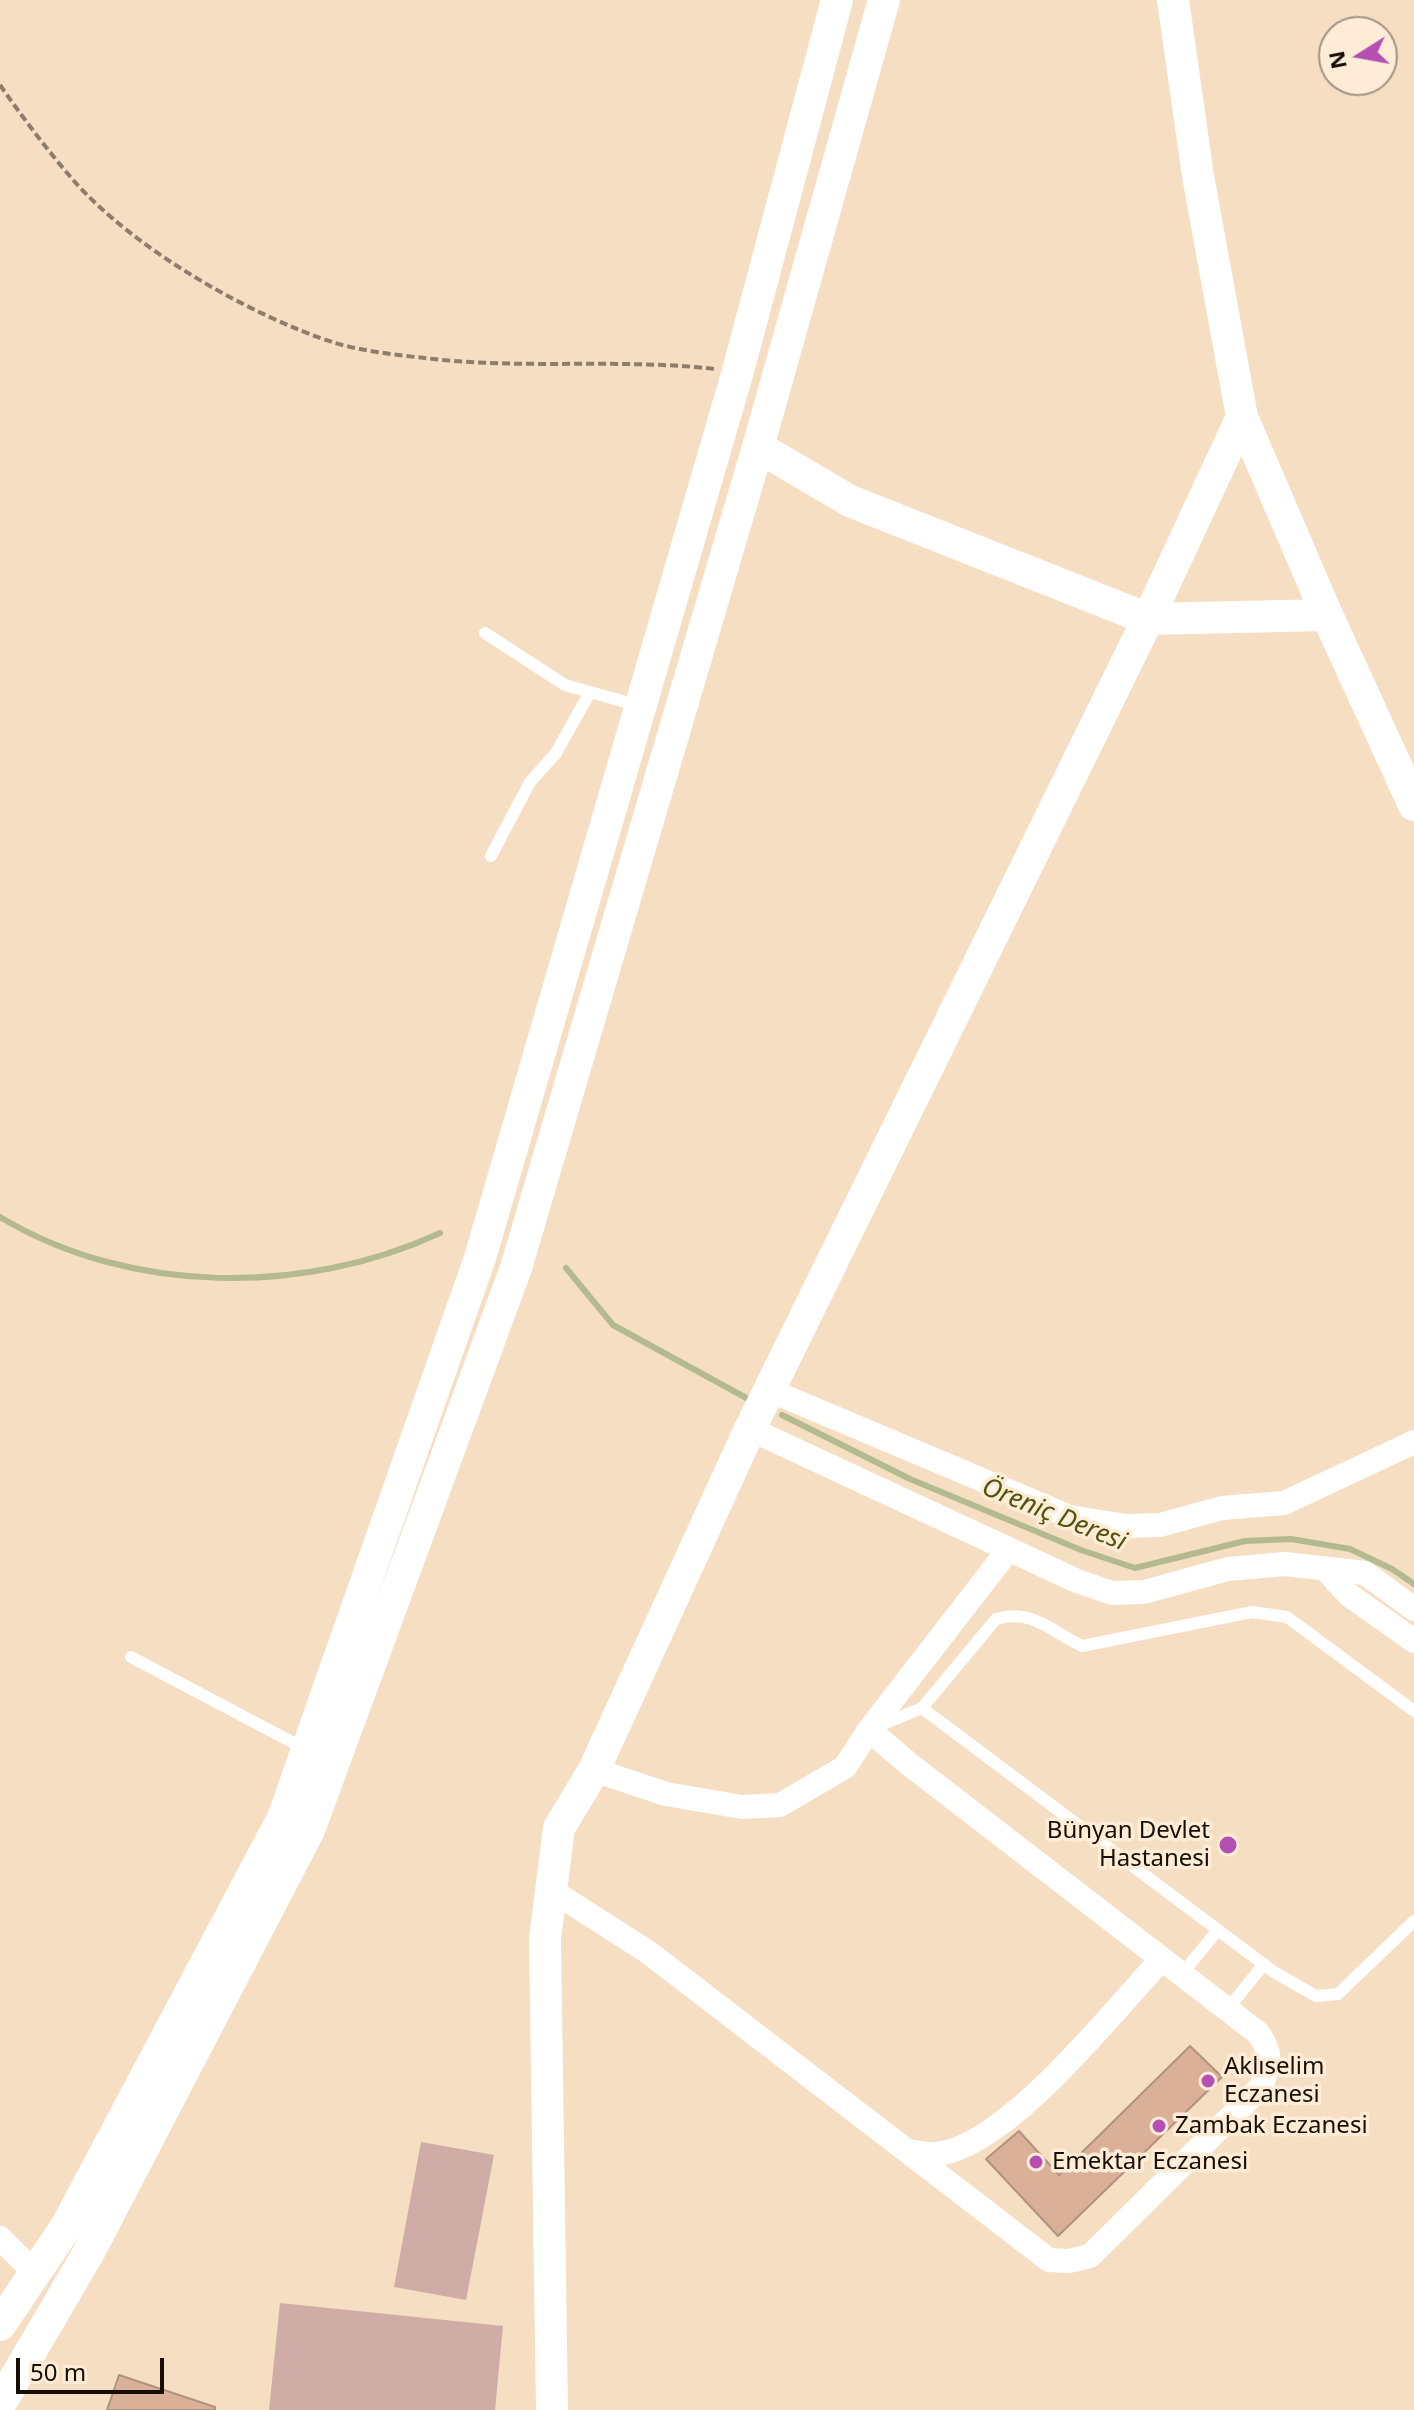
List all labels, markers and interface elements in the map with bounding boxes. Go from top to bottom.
north arrow [1318,16,1398,96]
text: N [1320,49,1353,72]
water label: Öreniç Deresi [977,1472,1131,1558]
place label: Bünyan Devlet Hastanesi [1047,1817,1210,1873]
marker: Bünyan Devlet Hastanesi [1217,1834,1239,1856]
place label: Aklıselim Eczanesi [1224,2053,1324,2109]
marker: Aklıselim Eczanesi [1199,2072,1217,2090]
place label: Zambak Eczanesi [1175,2112,1368,2140]
marker: Zambak Eczanesi [1150,2117,1168,2135]
place label: Emektar Eczanesi [1052,2148,1248,2176]
marker: Emektar Eczanesi [1027,2153,1045,2171]
scale bar [20,2342,168,2392]
text: 50 m [30,2355,86,2388]

